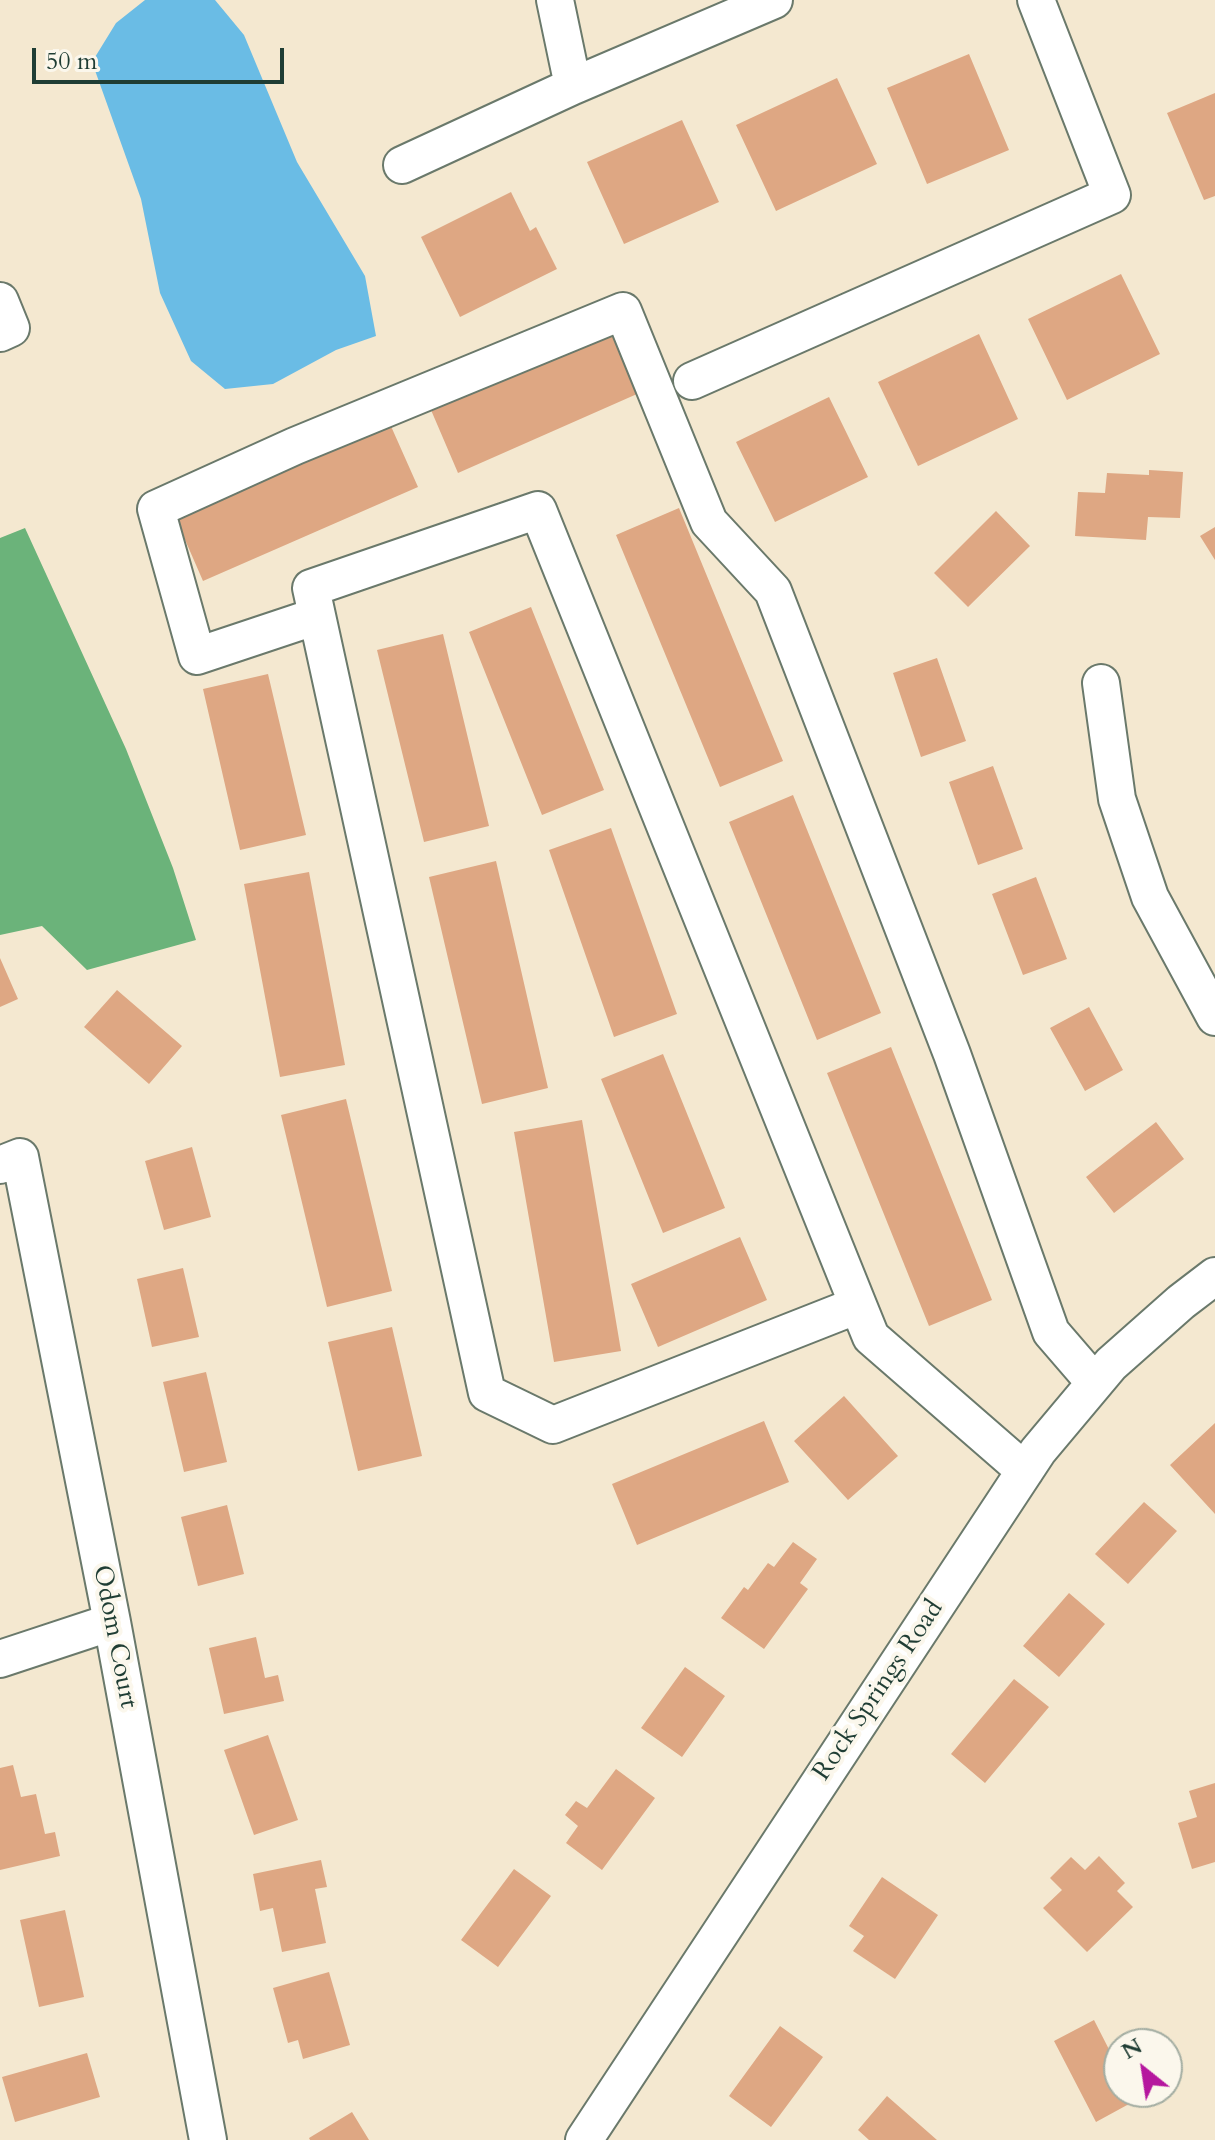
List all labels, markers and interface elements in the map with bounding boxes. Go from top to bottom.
scale bar [36,32,288,82]
text: 50 m [46,45,97,78]
street label: Odom Court [85,1563,143,1711]
street label: Rock Springs Road [807,1595,951,1787]
north arrow [1103,2028,1183,2108]
text: N [1116,2031,1148,2067]

